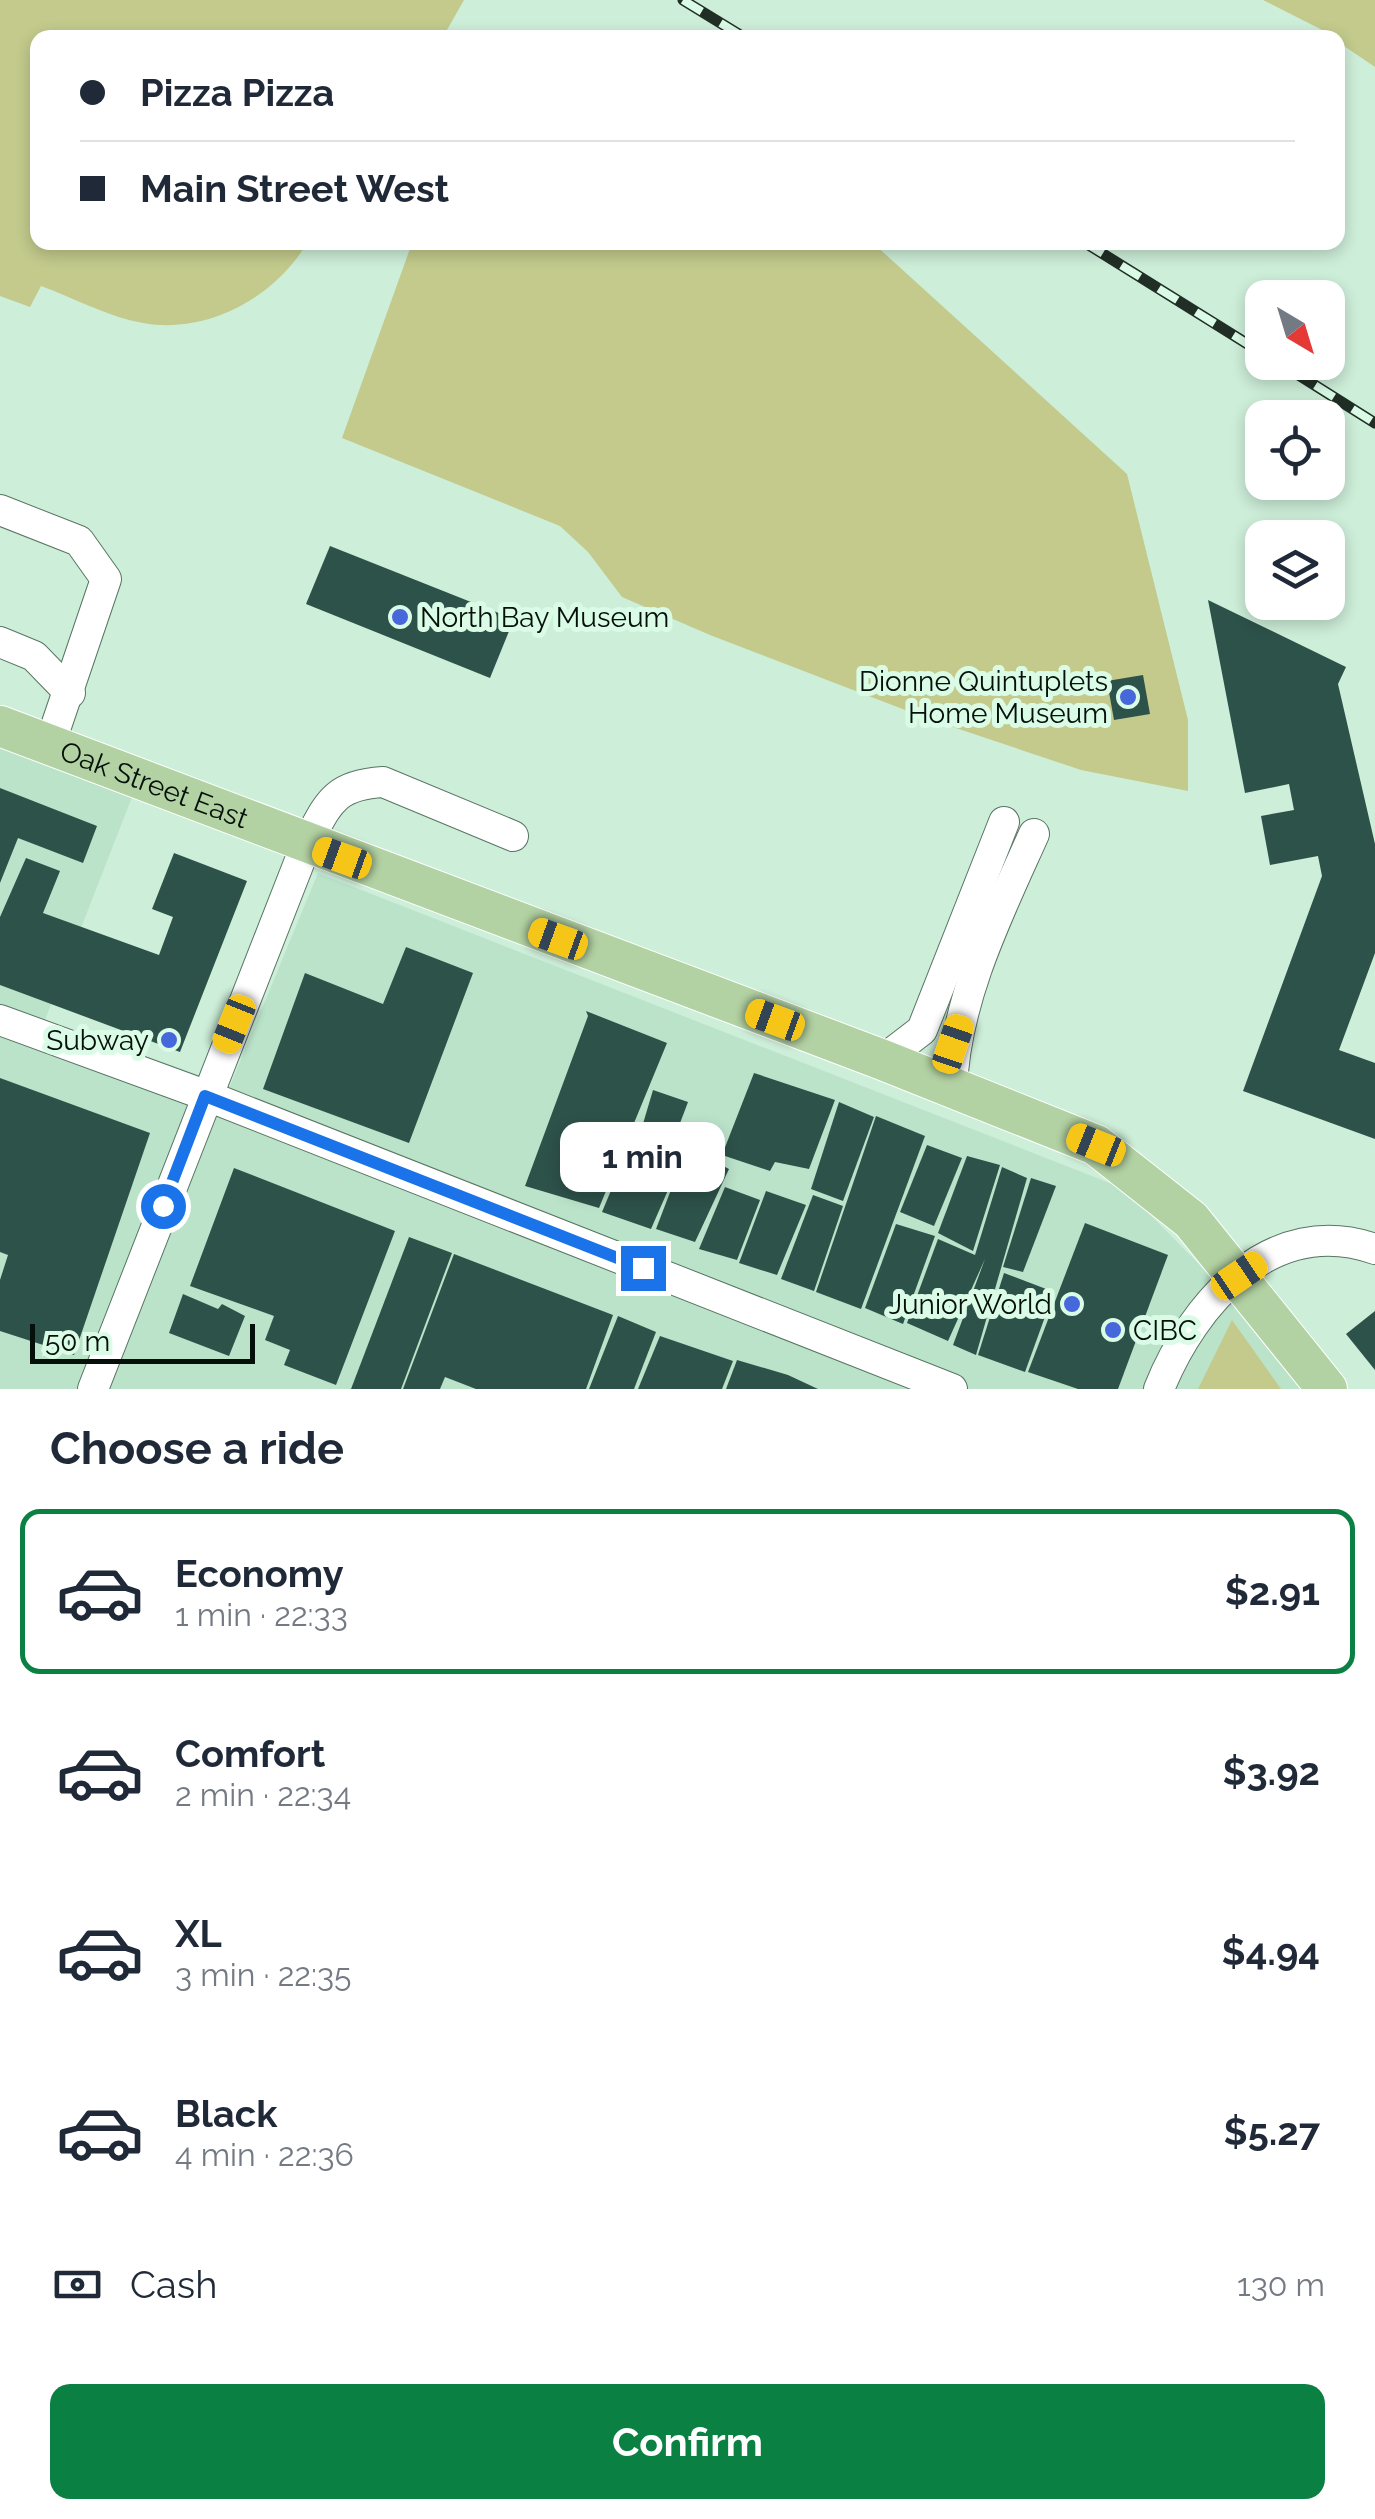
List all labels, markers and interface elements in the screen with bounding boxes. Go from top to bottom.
text: Pizza Pizza [140,70,334,115]
text: Main Street West [140,166,449,211]
north arrow [1245,280,1345,380]
map controls [1245,280,1345,620]
button: locate [1245,400,1345,500]
button: layers [1245,520,1345,620]
place label: North Bay Museum [420,601,669,634]
marker: North Bay Museum [389,606,411,628]
place label: Dionne Quintuplets Home Museum [859,665,1108,730]
marker: Dionne Quintuplets Home Museum [1117,686,1139,708]
street label: Oak Street East [56,734,253,835]
car [309,834,375,882]
car [525,915,591,963]
car [209,991,259,1057]
car [742,996,808,1044]
car [929,1011,977,1077]
place label: Subway [46,1024,149,1057]
marker: Subway [158,1029,180,1051]
car [1063,1120,1129,1170]
callout: 1 min [560,1123,726,1193]
text: 1 min [602,1138,683,1175]
route start [141,1184,186,1229]
route end [621,1246,666,1291]
car [1206,1247,1272,1305]
place label: Junior World [889,1288,1052,1321]
marker: Junior World [1061,1293,1083,1315]
place label: CIBC [1133,1314,1197,1347]
scale bar [30,1319,255,1364]
marker: CIBC [1102,1319,1124,1341]
text: 50 m [45,1325,110,1358]
text: Choose a ride [50,1422,344,1475]
icon: car [55,1547,145,1637]
text: Economy [175,1551,344,1596]
text: $2.91 [1225,1569,1320,1614]
text: 1 min · 22:33 [175,1596,348,1633]
icon: car [55,1727,145,1817]
text: Comfort [175,1731,325,1776]
text: $3.92 [1223,1749,1320,1794]
text: 2 min · 22:34 [175,1776,351,1813]
icon: car [55,1907,145,1997]
text: XL [175,1911,222,1956]
text: $4.94 [1222,1929,1320,1974]
text: 3 min · 22:35 [175,1956,352,1993]
icon: car [55,2087,145,2177]
text: Black [175,2091,277,2136]
text: $5.27 [1224,2109,1320,2154]
text: 4 min · 22:36 [175,2136,354,2173]
icon: cash [50,2257,105,2312]
text: Cash [130,2262,217,2307]
text: 130 m [1237,2266,1325,2303]
button: Confirm [50,2384,1325,2499]

